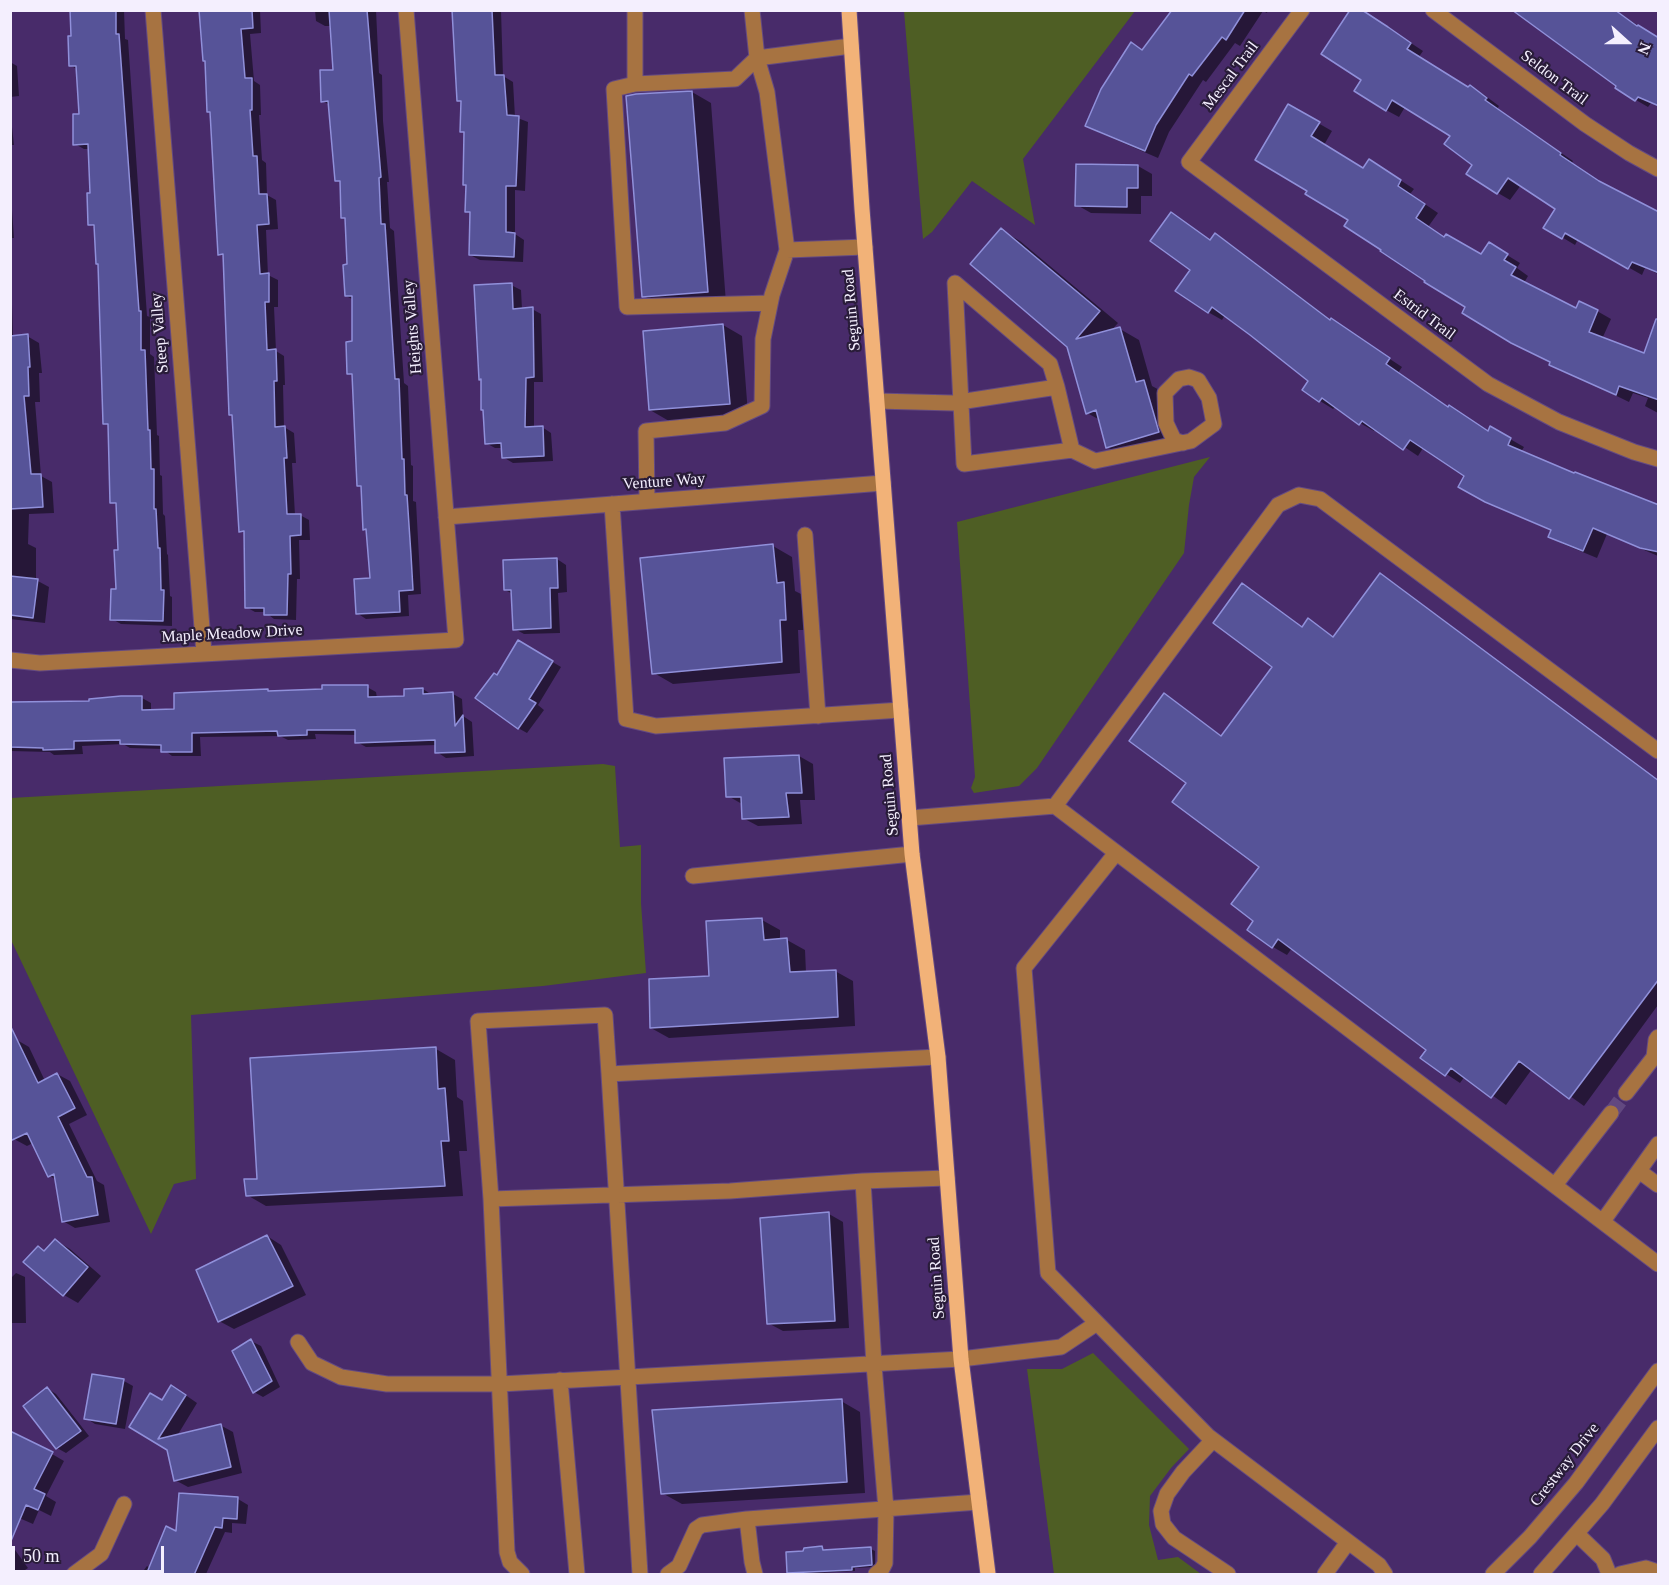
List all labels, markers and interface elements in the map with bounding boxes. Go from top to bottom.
north arrow [1597,12,1657,72]
street label: Mescal Trail [1199,38,1263,114]
text: N [1634,40,1654,57]
street label: Seldon Trail [1517,47,1591,109]
street label: Seguin Road [839,268,865,352]
street label: Heights Valley [399,279,427,375]
street label: Estrid Trail [1389,285,1459,345]
street label: Steep Valley [147,292,173,374]
street label: Venture Way [622,470,706,494]
street label: Maple Meadow Drive [161,621,303,647]
street label: Seguin Road [877,753,903,837]
street label: Seguin Road [925,1236,949,1320]
street label: Crestway Drive [1526,1419,1604,1511]
scale bar [15,1534,166,1572]
text: 50 m [23,1546,60,1566]

